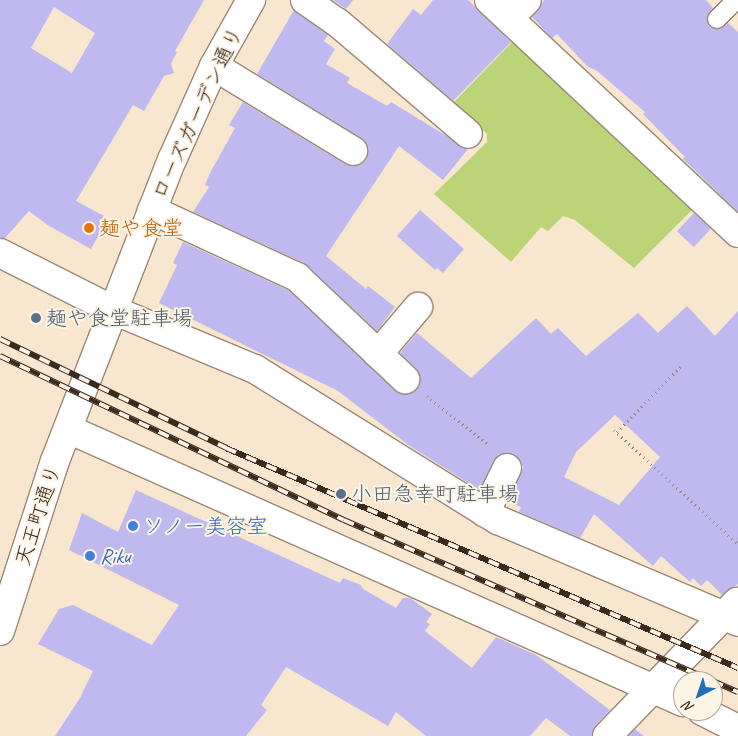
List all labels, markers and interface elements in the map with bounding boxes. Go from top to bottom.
street label: ローズガーデン通り [146,22,248,204]
place label: 麺や食堂 [99,215,183,241]
marker: 麺や食堂 [83,222,95,234]
place label: 麺や食堂駐車場 [46,305,193,331]
marker: 麺や食堂駐車場 [30,312,42,324]
street label: 天王町通り [10,461,66,569]
place label: 小田急幸町駐車場 [351,481,519,507]
marker: 小田急幸町駐車場 [335,488,347,500]
place label: ソノー美容室 [143,513,269,539]
marker: ソノー美容室 [127,520,139,532]
place label: Riku [100,543,131,569]
marker: Riku [84,550,96,562]
north arrow [673,671,723,721]
text: N [680,698,697,716]

